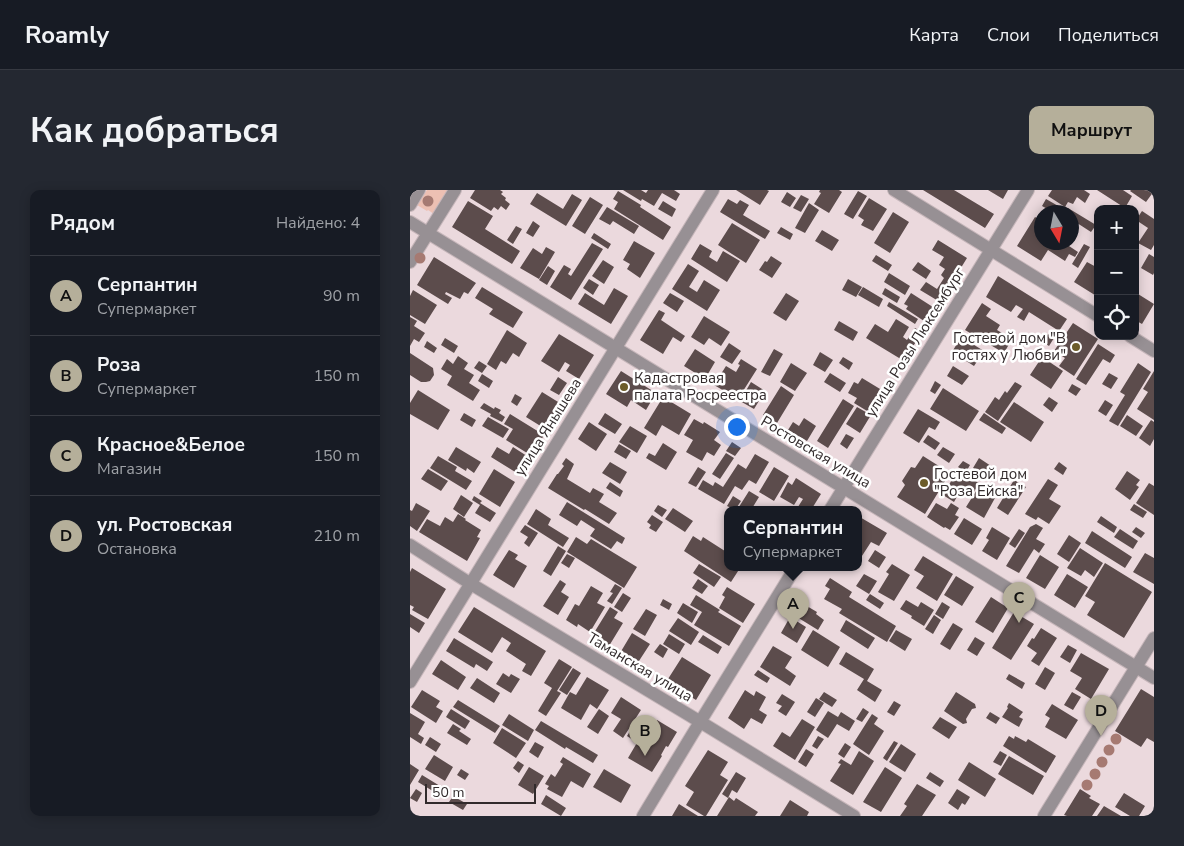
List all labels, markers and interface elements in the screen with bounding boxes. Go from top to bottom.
text: Roamly [25,19,109,51]
text: Карта [909,23,959,47]
text: Слои [987,23,1030,47]
text: Поделиться [1058,23,1159,47]
button: Маршрут [1029,106,1154,154]
text: Как добраться [30,107,279,154]
north arrow [1034,205,1079,250]
map controls [1094,205,1139,340]
button: + [1094,205,1139,250]
text: Рядом [50,209,115,237]
text: Найдено: 4 [276,212,360,234]
button: − [1094,250,1139,295]
street label: улица Розы Люксембург [861,263,970,421]
text: Серпантин [97,272,198,298]
text: A [60,285,72,307]
text: 90 m [323,285,360,307]
button: locate [1094,295,1139,340]
text: Супермаркет [97,298,196,320]
place label: Гостевой дом "В гостях у Любви" [952,328,1066,365]
marker: Гостевой дом "В гостях у Любви" [1070,341,1082,353]
text: Роза [97,352,141,378]
text: B [60,365,72,387]
text: 150 m [313,365,360,387]
place label: Кадастровая палата Росреестра [634,368,767,405]
street label: улица Янышева [510,374,586,480]
text: Супермаркет [97,378,196,400]
marker: Кадастровая палата Росреестра [618,381,630,393]
street label: Ростовская улица [757,411,875,493]
your location [724,414,750,440]
text: Красное&Белое [97,432,245,458]
text: C [61,445,71,467]
text: 150 m [313,445,360,467]
text: Магазин [97,458,162,480]
place label: Гостевой дом "Роза Ейска" [934,464,1027,501]
marker: Гостевой дом "Роза Ейска" [918,477,930,489]
popup [724,506,862,571]
text: ул. Ростовская [97,512,232,538]
text: Серпантин [743,515,843,541]
text: D [60,525,72,547]
text: 210 m [313,525,360,547]
text: Остановка [97,538,177,560]
text: Супермаркет [743,541,842,563]
pin: C [1003,582,1035,623]
pin: A [777,588,809,629]
street label: Таманская улица [584,628,696,706]
pin: D [1085,695,1117,736]
pin: B [629,715,661,756]
scale bar [425,781,536,804]
text: 50 m [432,783,464,802]

